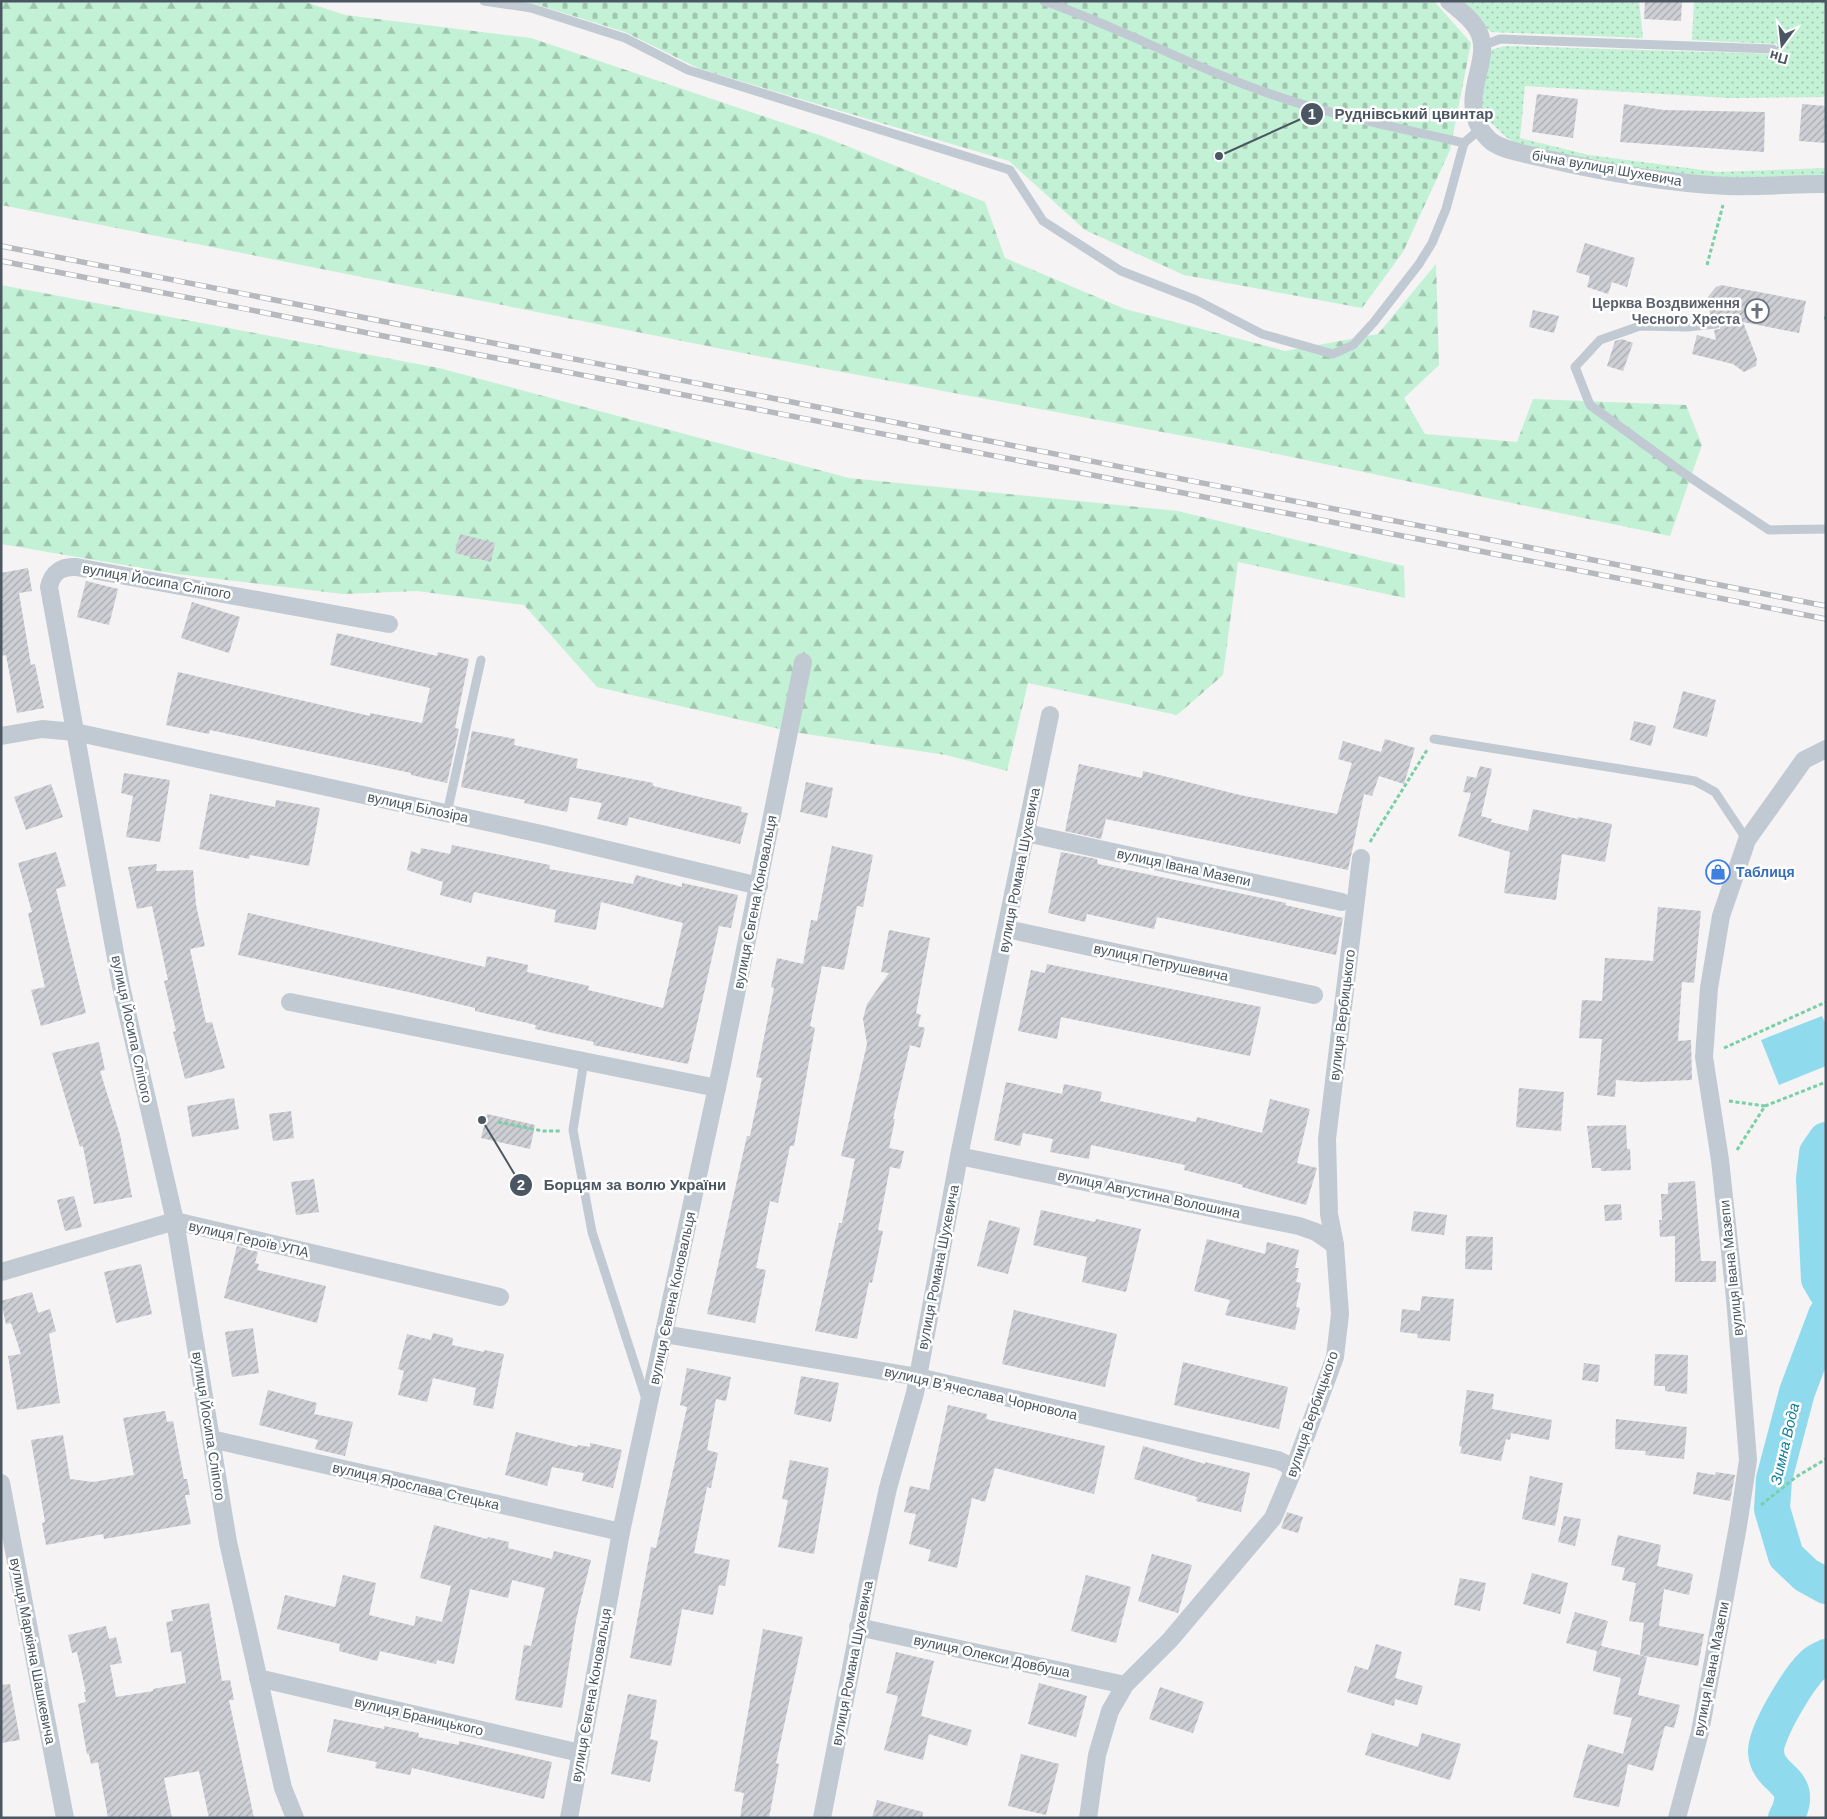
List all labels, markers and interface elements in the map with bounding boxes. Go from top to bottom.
north arrow [1757,20,1807,70]
text: Пн [1768,47,1790,68]
callout: Руднівський цвинтар [1299,99,1503,129]
text: 1 [1308,105,1316,122]
text: Руднівський цвинтар [1335,105,1493,122]
street label: бічна вулиця Шухевича [1531,147,1683,189]
place label: Церква Воздвиження Чесного Хреста [1592,295,1740,327]
church icon: Церква Воздвиження Чесного Хреста [1744,298,1770,324]
street label: вулиця Йосипа Сліпого [81,559,233,602]
street label: вулиця Романа Шухевича [995,786,1043,954]
street label: вулиця Білозіра [366,789,470,826]
street label: вулиця Євгена Коновальця [730,814,780,990]
street label: вулиця Івана Мазепи [1116,845,1252,889]
shop icon: Таблиця [1705,859,1731,885]
place label: Таблиця [1736,864,1795,880]
street label: вулиця Петрушевича [1092,940,1230,984]
street label: вулиця Вербицького [1326,948,1358,1081]
street label: вулиця Йосипа Сліпого [109,953,156,1105]
street label: вулиця Августина Волошина [1056,1167,1242,1221]
callout: Борцям за волю України [508,1170,736,1200]
text: 2 [517,1176,525,1193]
text: Борцям за волю України [544,1176,726,1193]
street label: вулиця Романа Шухевича [914,1183,962,1351]
street label: вулиця Івана Мазепи [1716,1199,1746,1337]
street label: вулиця Євгена Коновальця [646,1210,698,1386]
street label: вулиця Героїв УПА [187,1217,311,1261]
street label: вулиця Вербицького [1283,1349,1341,1479]
street label: вулиця Йосипа Сліпого [189,1350,230,1502]
street label: вулиця Вʼячеслава Чорновола [883,1363,1079,1423]
water label: Зимна Вода [1767,1401,1802,1487]
street label: вулиця Ярослава Стецька [331,1459,501,1513]
street label: вулиця Маркіяна Шашкевича [7,1557,59,1746]
street label: вулиця Романа Шухевича [828,1579,876,1747]
street label: вулиця Івана Мазепи [1690,1600,1732,1738]
street label: вулиця Євгена Коновальця [568,1607,614,1783]
street label: вулиця Олекси Довбуша [912,1632,1072,1680]
street label: вулиця Браницького [353,1693,485,1739]

